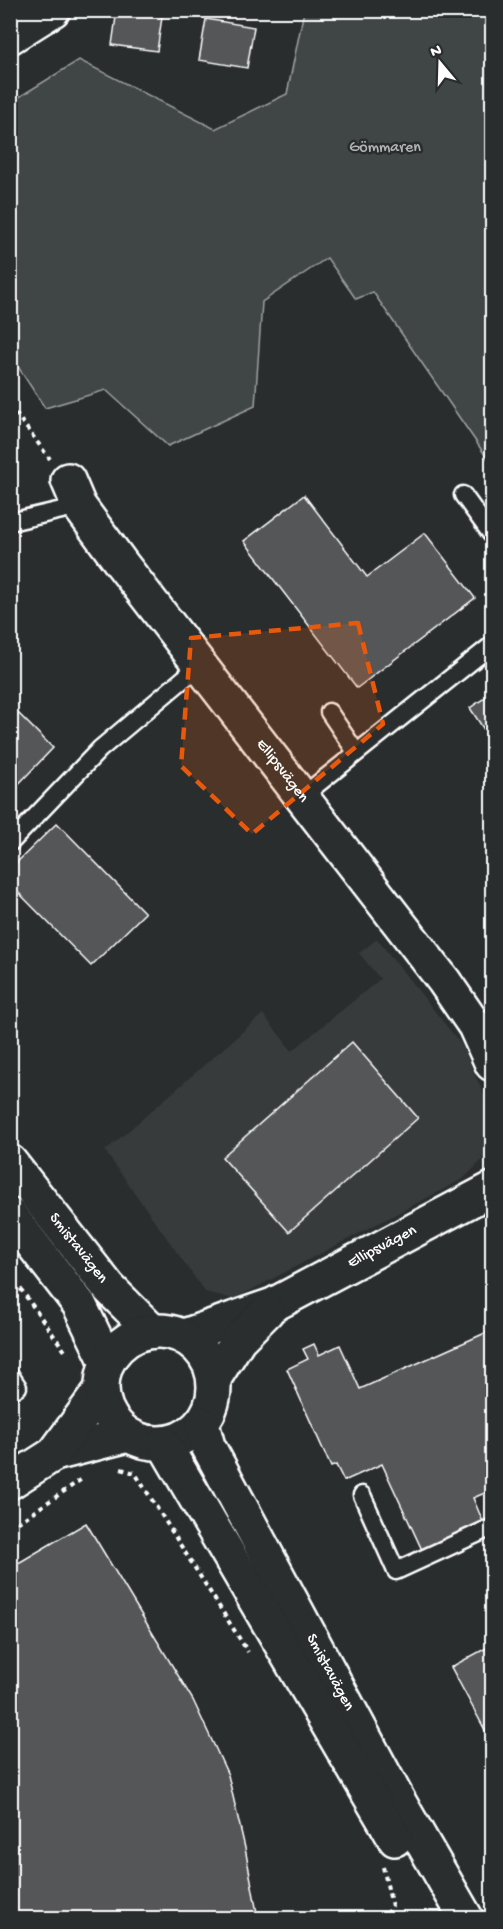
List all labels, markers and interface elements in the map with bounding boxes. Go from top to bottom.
north arrow [410,33,470,93]
text: N [428,41,445,63]
park label: Gömmaren [349,139,421,158]
street label: Ellipsvägen [251,736,313,807]
street label: Smistavägen [44,1209,112,1288]
street label: Ellipsvägen [345,1221,420,1273]
street label: Smistavägen [301,1631,358,1715]

